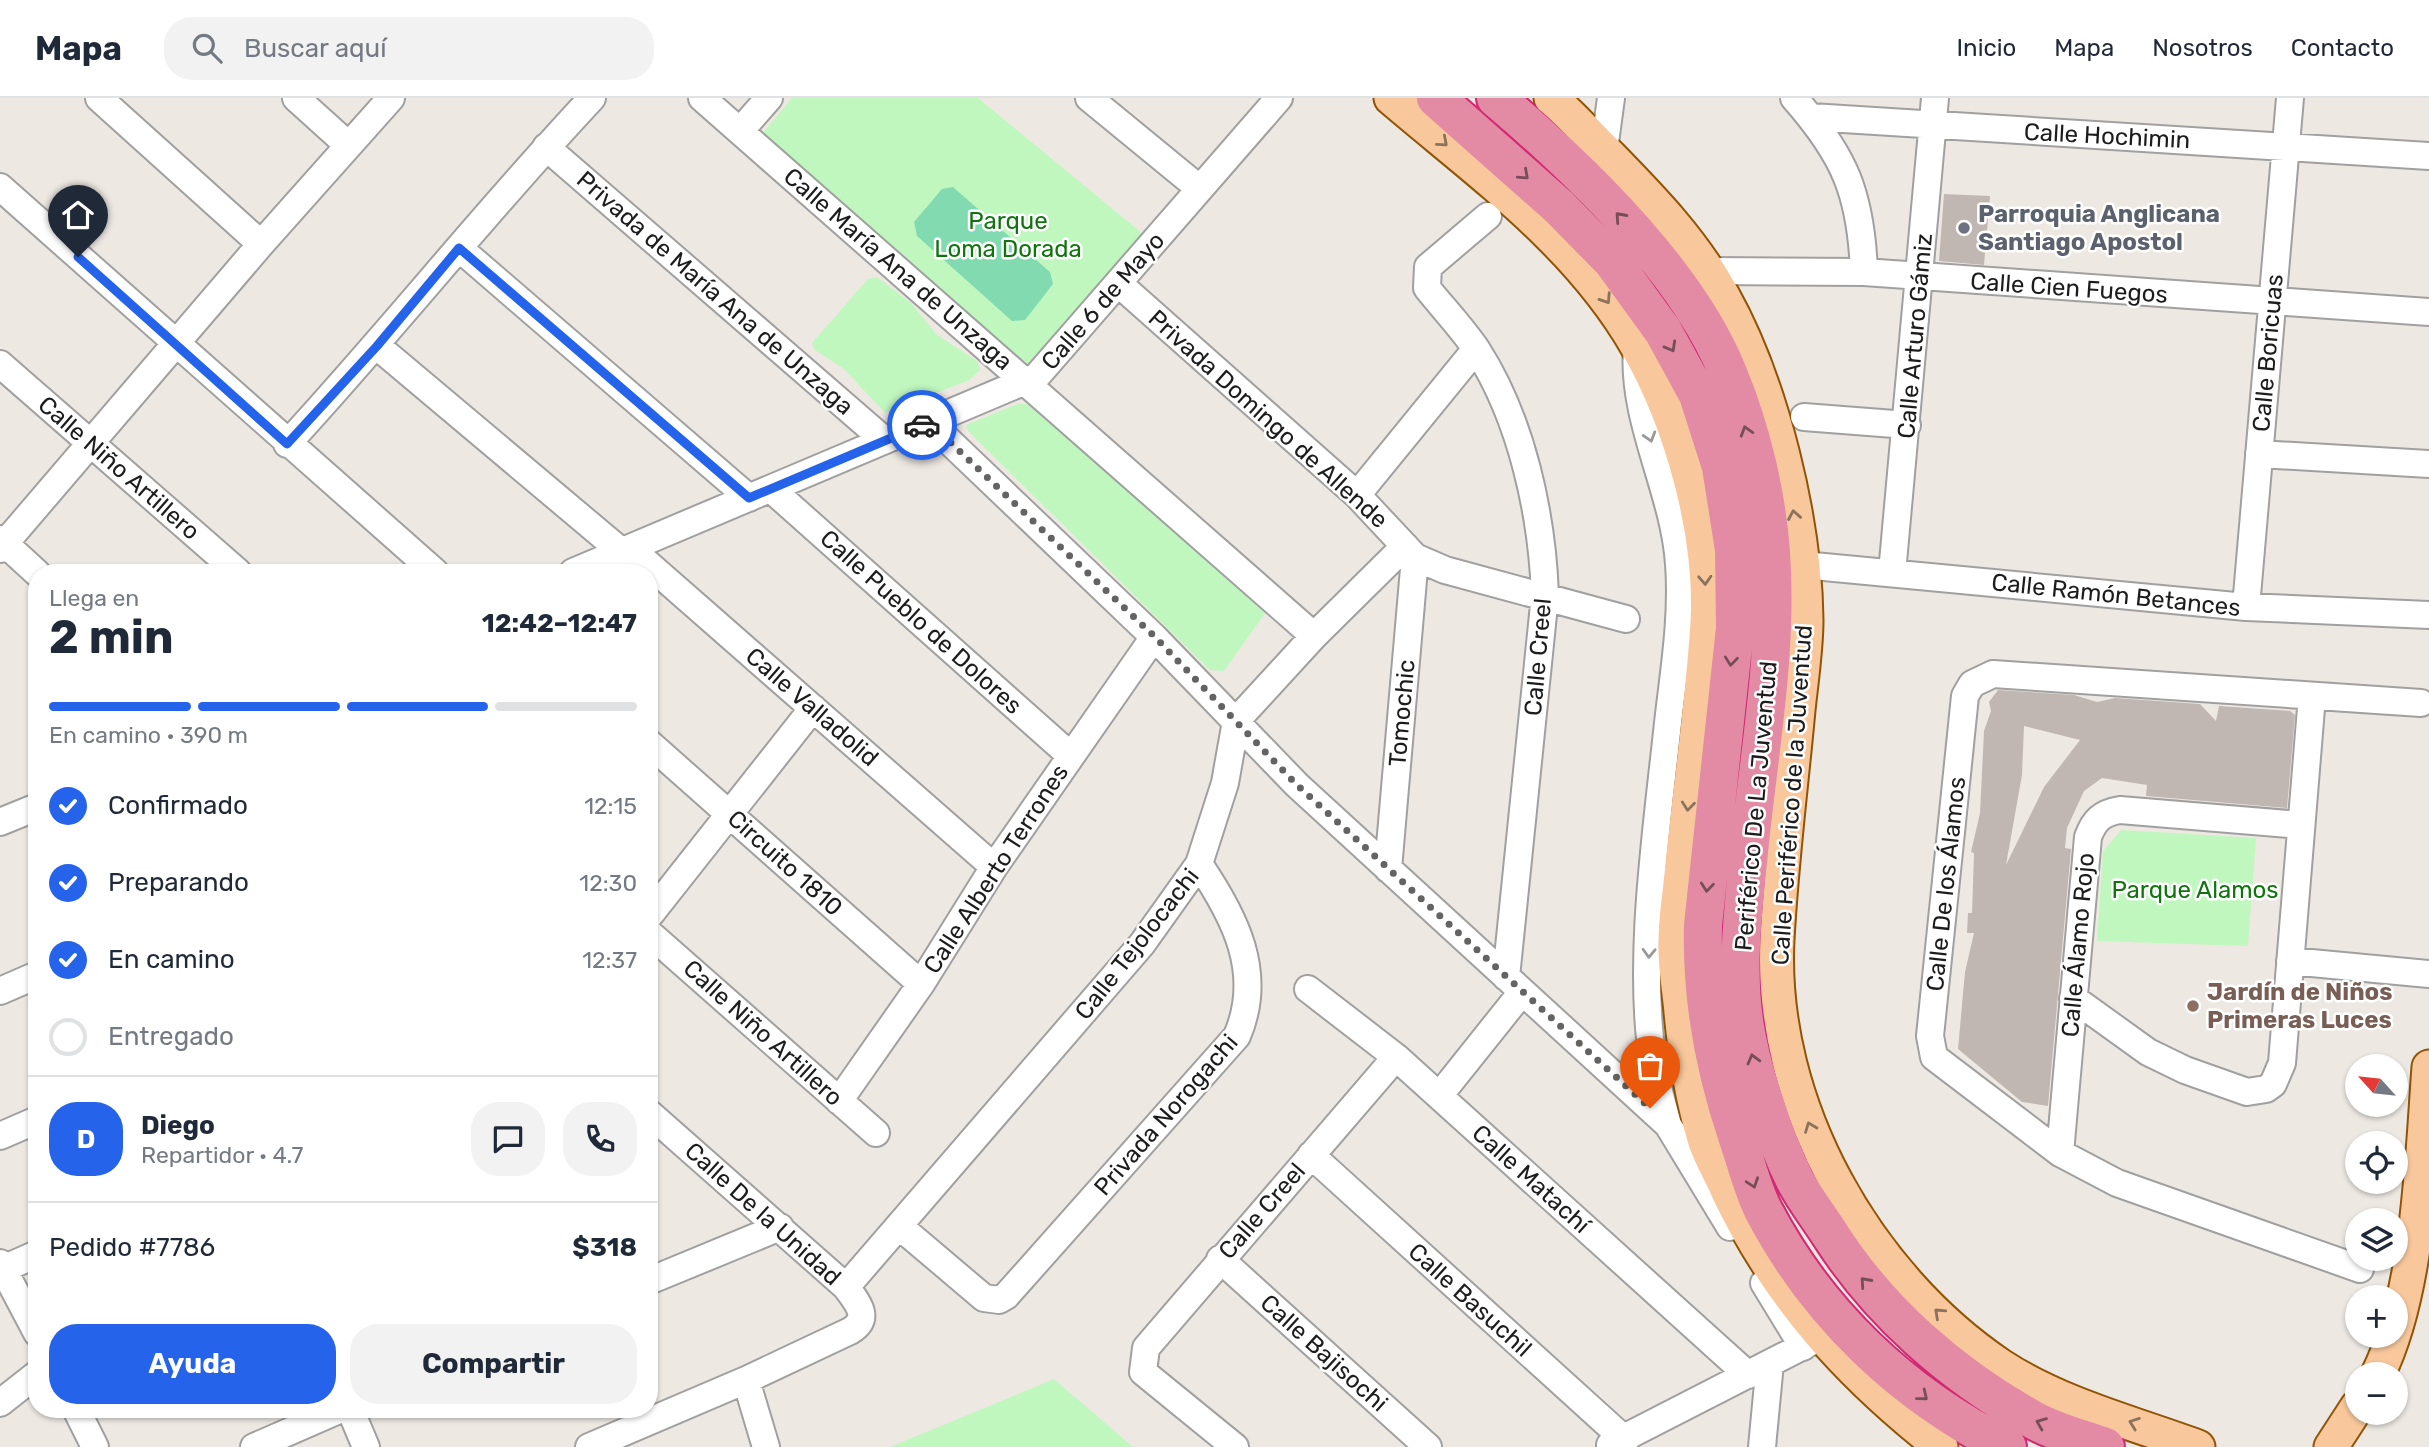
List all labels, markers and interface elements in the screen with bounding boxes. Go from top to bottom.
search box [164,17,654,80]
text: Mapa [35,29,122,68]
icon: search [188,29,226,67]
text: Buscar aquí [244,33,387,64]
text: Inicio [1957,34,2016,62]
text: Mapa [2054,34,2114,62]
text: Nosotros [2152,34,2253,62]
text: Contacto [2291,34,2394,62]
street label: Calle Hochimin [2023,118,2191,154]
one-way arrow [1435,134,1448,146]
street label: Calle María Ana de Unzaga [778,162,1018,376]
street label: Privada de María Ana de Unzaga [571,165,859,421]
one-way arrow [1516,167,1529,180]
pin [48,185,108,257]
icon: home [59,196,97,234]
place label: Parroquia Anglicana Santiago Apostol [1978,200,2220,256]
park label: Parque Loma Dorada [934,207,1082,263]
one-way arrow [1615,212,1628,225]
marker: Parroquia Anglicana Santiago Apostol [1956,220,1972,236]
street label: Calle 6 de Mayo [1036,227,1170,375]
street label: Calle Arturo Gámiz [1892,232,1938,440]
street label: Calle Cien Fuegos [1969,267,2169,309]
street label: Calle Boricuas [2247,273,2289,433]
one-way arrow [1598,292,1611,305]
street label: Privada Domingo de Allende [1143,304,1393,534]
one-way arrow [1663,340,1677,352]
street label: Calle Niño Artillero [33,390,205,546]
courier [887,390,957,460]
icon: car [903,406,941,444]
one-way arrow [1740,425,1755,437]
one-way arrow [1642,430,1656,443]
one-way arrow [1787,509,1802,520]
street label: Calle Pueblo de Dolores [815,524,1027,720]
street label: Calle Ramón Betances [1990,568,2242,622]
one-way arrow [1697,574,1712,585]
text: Llega en [49,584,139,612]
street label: Calle Creel [1519,597,1557,717]
text: 12:42–12:47 [482,608,637,639]
text: 2 min [49,610,174,665]
street label: Calle Periférico de la Juventud [1766,624,1818,966]
street label: Calle Valladolid [740,642,884,772]
one-way arrow [1724,656,1739,667]
street label: Tomochic [1383,658,1421,768]
street label: Periférico De La Juventud [1729,660,1783,952]
text: En camino · 390 m [49,721,248,749]
street label: Calle Alberto Terrones [918,759,1074,979]
street label: Calle De los Álamos [1921,775,1971,993]
icon: check [49,787,87,825]
text: Confirmado [108,790,248,821]
text: 12:15 [584,792,637,820]
one-way arrow [1681,801,1696,812]
street label: Circuito 1810 [722,804,848,922]
street label: Calle Álamo Rojo [2056,852,2100,1038]
street label: Calle Tejolocachi [1069,863,1205,1025]
icon: check [49,864,87,902]
text: Preparando [108,867,249,898]
text: 12:30 [579,869,637,897]
park label: Parque Alamos [2111,876,2279,904]
one-way arrow [1700,881,1715,893]
icon: check [49,941,87,979]
text: En camino [108,944,235,975]
text: 12:37 [582,946,637,974]
one-way arrow [1641,948,1656,959]
street label: Calle Niño Artillero [678,954,848,1112]
place label: Jardín de Niños Primeras Luces [2207,978,2393,1034]
marker: Jardín de Niños Primeras Luces [2185,998,2201,1014]
text: Entregado [108,1021,234,1052]
street label: Privada Norogachi [1088,1029,1244,1201]
pin [1620,1036,1680,1108]
icon: bag [1631,1047,1669,1085]
one-way arrow [1747,1053,1761,1065]
north arrow [2345,1054,2408,1116]
map controls [2345,1054,2408,1425]
button: chat [471,1102,545,1176]
button: phone [563,1102,637,1176]
text: Diego [141,1110,215,1141]
street label: Calle Matachí [1466,1119,1597,1240]
one-way arrow [1805,1122,1819,1134]
text: D [77,1124,95,1155]
button: locate [2345,1131,2408,1194]
street label: Calle De la Unidad [679,1137,847,1291]
text: Repartidor · 4.7 [141,1141,303,1169]
street label: Calle Creel [1213,1157,1311,1265]
one-way arrow [1745,1176,1759,1188]
button: layers [2345,1208,2408,1271]
text: Pedido #7786 [49,1232,215,1263]
text: $318 [572,1232,637,1263]
street label: Calle Basuchil [1403,1238,1537,1362]
one-way arrow [1860,1277,1873,1290]
button: + [2345,1285,2408,1348]
street label: Calle Bajisochi [1255,1289,1393,1417]
one-way arrow [1934,1308,1947,1321]
button: Ayuda [49,1324,336,1404]
button: Compartir [350,1324,637,1404]
button: − [2345,1362,2408,1425]
one-way arrow [1915,1388,1927,1401]
one-way arrow [2036,1417,2048,1431]
one-way arrow [2129,1418,2141,1432]

